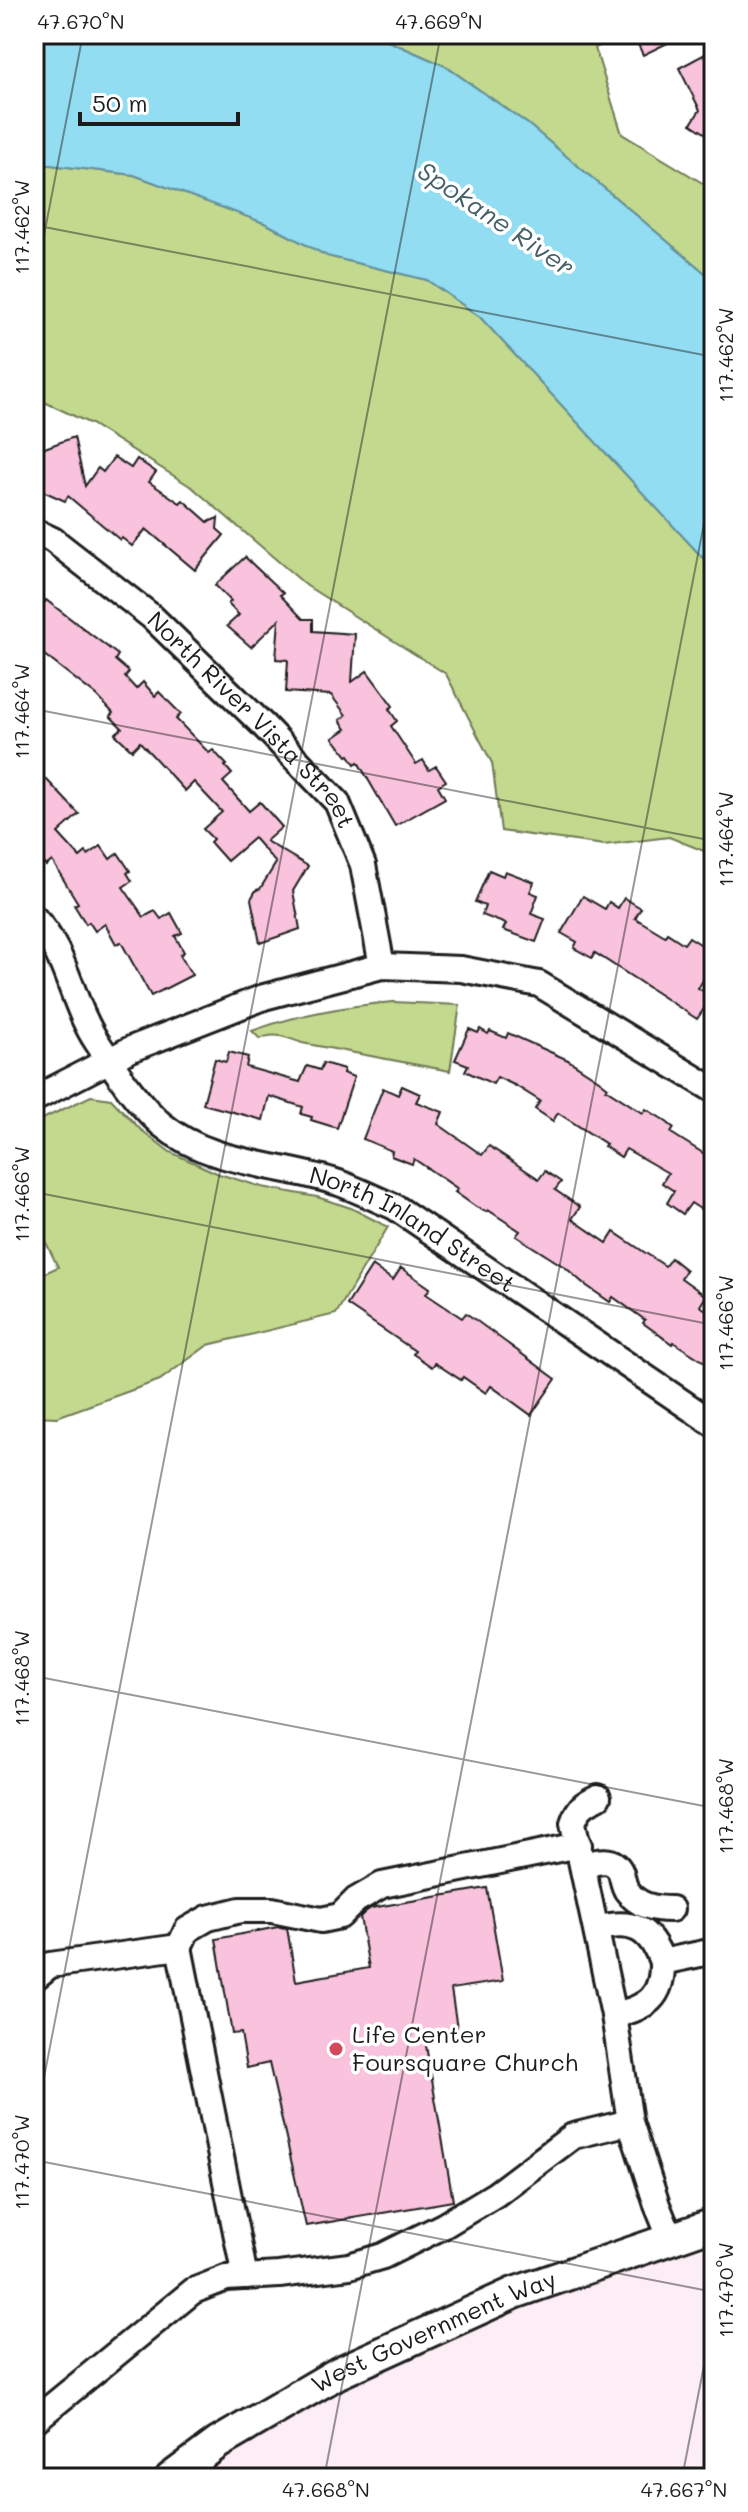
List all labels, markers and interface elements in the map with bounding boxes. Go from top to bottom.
text: 47.670°N [38,8,124,34]
text: 47.669°N [395,8,483,34]
scale bar [80,76,238,126]
text: 50 m [92,87,148,118]
water label: Spokane River [411,153,582,283]
text: 117.462°W [8,179,34,275]
text: 117.462°W [712,307,738,403]
street label: North River Vista Street [141,604,363,832]
text: 117.464°W [8,663,34,759]
text: 117.464°W [712,791,738,887]
text: 117.466°W [8,1146,34,1242]
street label: North Inland Street [307,1158,522,1299]
text: 117.466°W [712,1275,738,1371]
text: 117.468°W [8,1630,34,1726]
text: 117.468°W [712,1758,738,1854]
place label: Life Center Foursquare Church [352,2018,578,2077]
marker: Life Center Foursquare Church [327,2040,345,2058]
text: 117.470°W [8,2114,34,2210]
text: 117.470°W [712,2242,738,2338]
street label: West Government Way [305,2263,560,2399]
text: 47.668°N [282,2476,370,2502]
text: 47.667°N [641,2476,727,2502]

